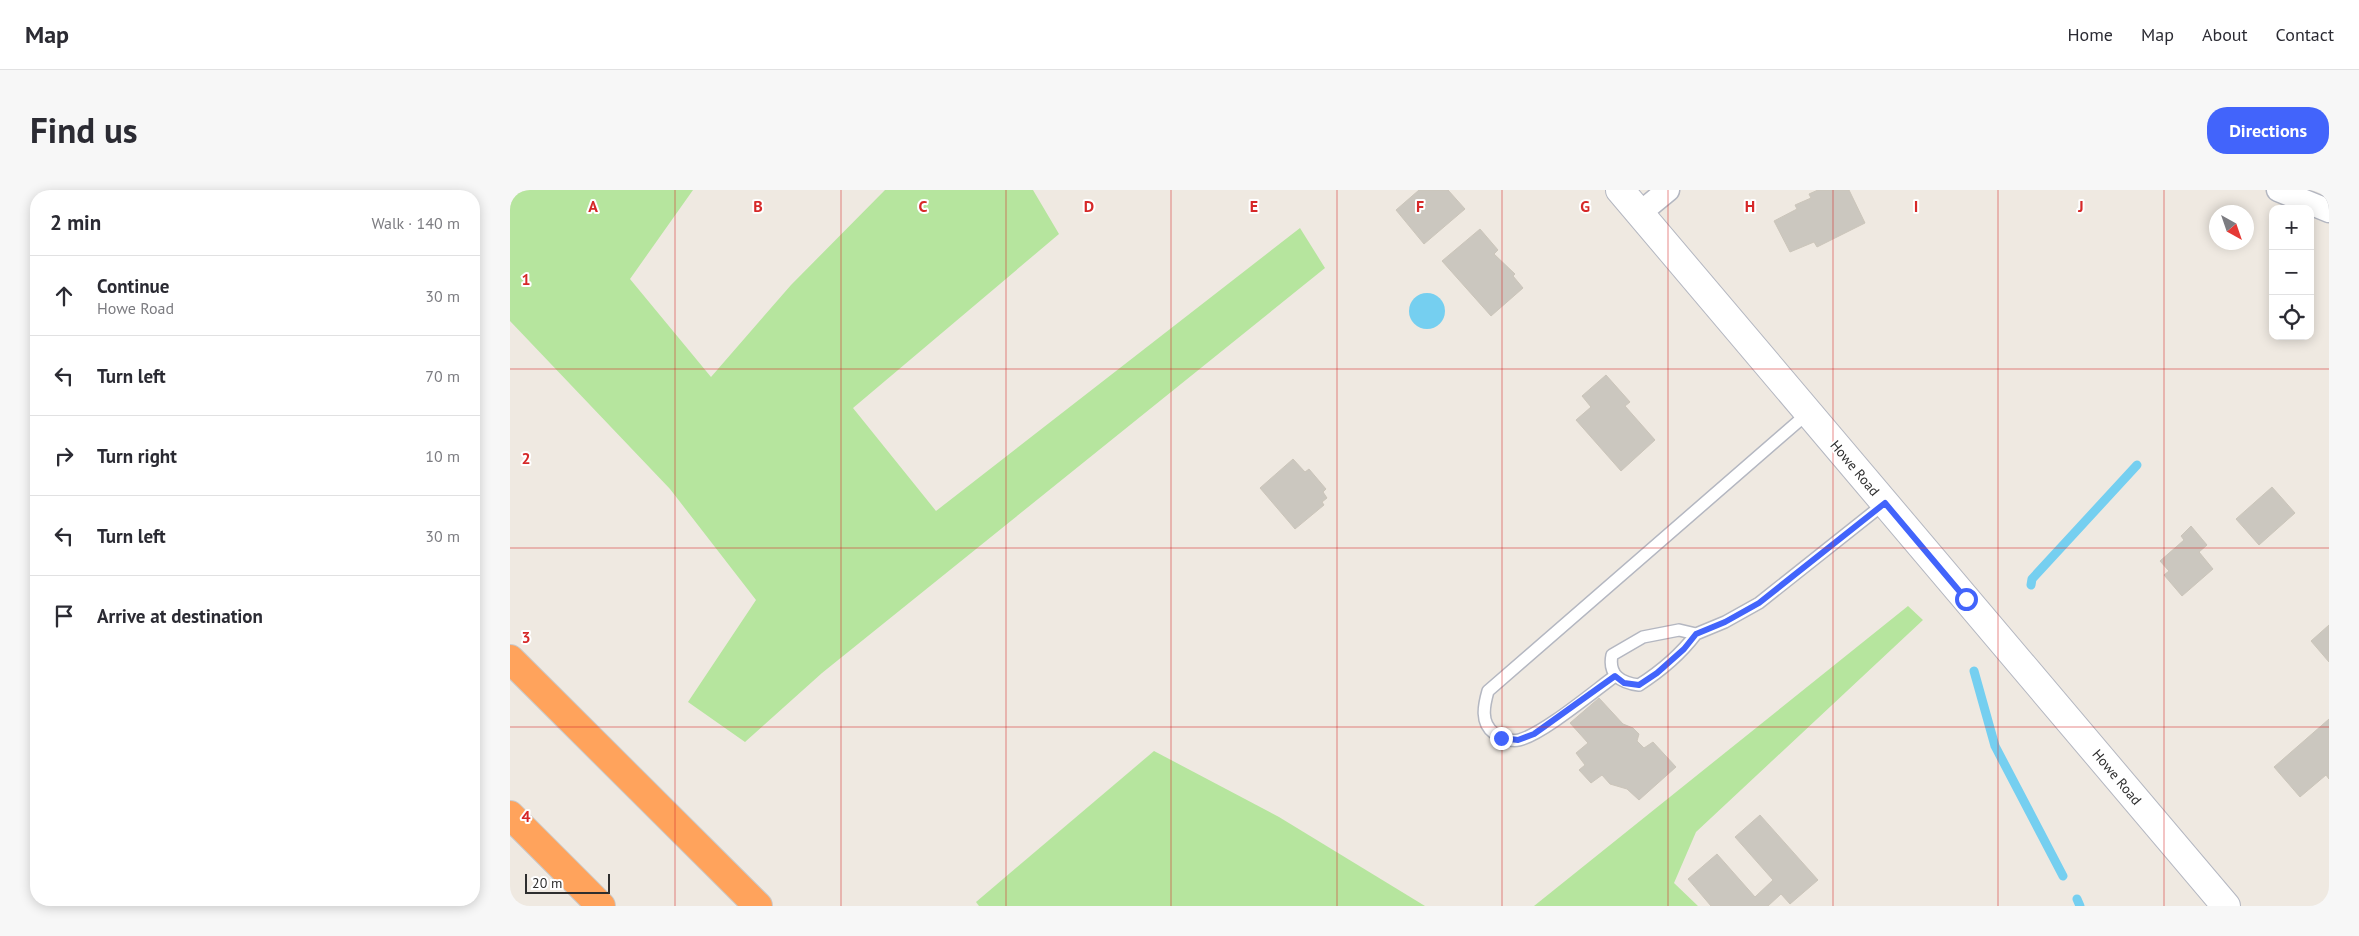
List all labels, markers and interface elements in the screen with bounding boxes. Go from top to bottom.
text: Map [25,19,69,50]
text: Home [2067,23,2113,46]
text: Map [2141,23,2174,46]
text: About [2202,23,2248,46]
text: Contact [2276,23,2334,46]
text: Find us [30,107,138,153]
button: Directions [2207,107,2329,154]
text: A [588,196,598,216]
text: B [753,196,763,216]
text: C [919,196,928,216]
text: D [1084,196,1094,216]
text: E [1250,196,1258,216]
text: F [1416,196,1424,216]
text: G [1580,196,1590,216]
text: H [1745,196,1755,216]
text: I [1914,196,1918,216]
text: J [2077,196,2084,216]
north arrow [2209,205,2254,250]
map controls [2269,205,2314,340]
button: + [2269,205,2314,250]
text: 2 min [50,209,101,236]
text: Walk · 140 m [371,213,460,233]
button: − [2269,250,2314,295]
text: 1 [521,269,531,289]
text: Continue [97,274,169,298]
icon: ahead [50,282,78,310]
text: 30 m [425,286,460,306]
button: locate [2269,295,2314,340]
text: Howe Road [97,298,174,318]
icon: left [50,362,78,390]
text: Turn left [97,364,166,388]
text: 70 m [425,366,460,386]
street label: Howe Road [1826,436,1884,500]
icon: right [50,442,78,470]
text: Turn right [97,444,177,468]
text: 10 m [425,446,460,466]
text: 2 [521,448,531,468]
icon: left [50,522,78,550]
text: Turn left [97,524,166,548]
text: 30 m [425,526,460,546]
route start [1955,588,1978,611]
icon: arrive [50,602,78,630]
text: Arrive at destination [97,604,263,628]
text: 3 [521,627,531,647]
route end [1490,727,1513,750]
street label: Howe Road [2088,745,2146,809]
text: 4 [521,806,531,826]
scale bar [525,871,610,894]
text: 20 m [532,874,562,892]

